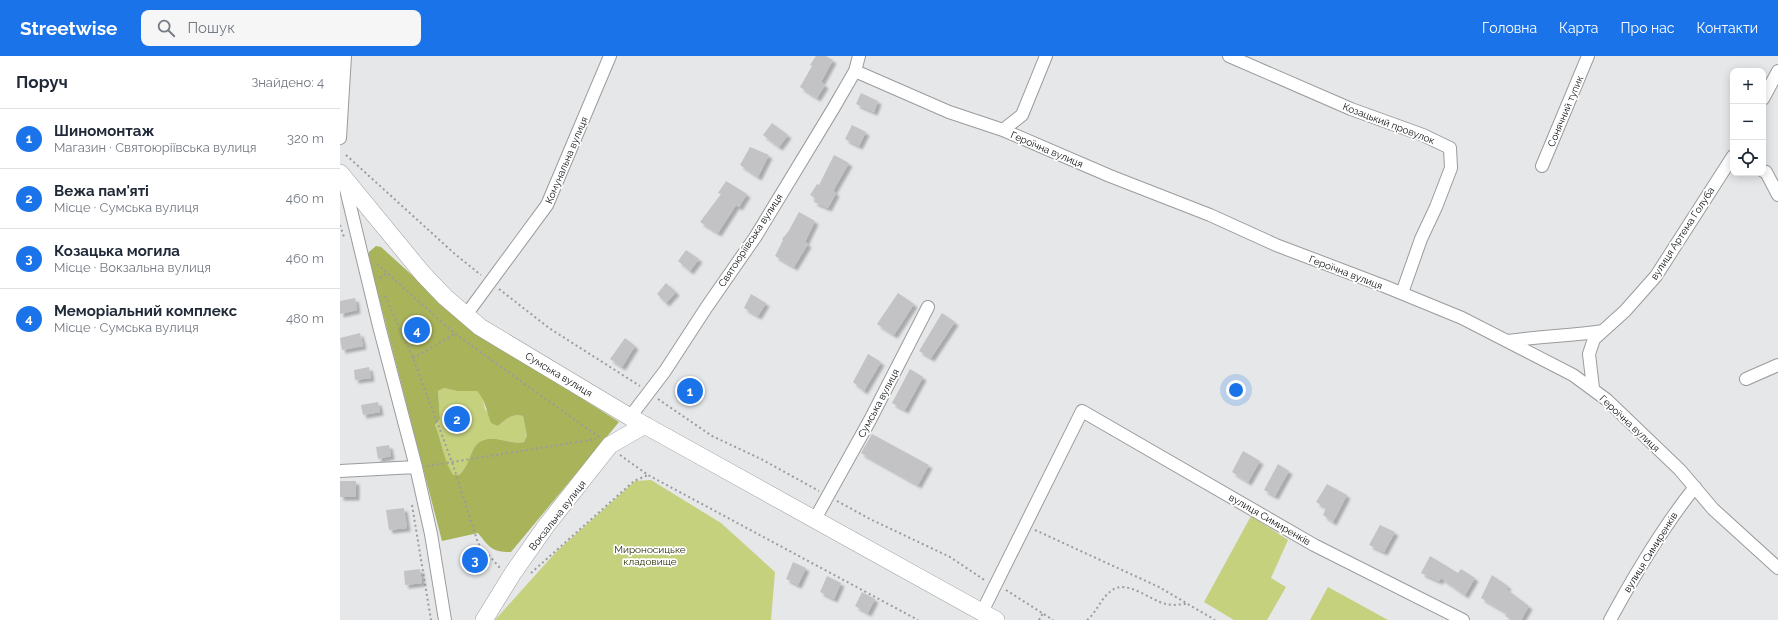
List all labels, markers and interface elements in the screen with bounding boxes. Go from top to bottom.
search box [141,10,421,46]
text: Streetwise [20,17,117,39]
icon: search [155,17,177,39]
text: Пошук [187,19,235,37]
text: Головна [1482,20,1537,36]
text: Карта [1559,20,1599,36]
text: Про нас [1621,20,1675,36]
text: Контакти [1697,20,1758,36]
map controls [1730,68,1766,176]
button: + [1730,68,1766,104]
text: Поруч [16,72,68,92]
street label: Сонячний тупик [1546,74,1585,148]
text: Знайдено: 4 [251,75,324,90]
street label: Козацький провулок [1341,101,1436,146]
button: − [1730,104,1766,140]
street label: Комунальна вулиця [543,115,590,205]
text: Шиномонтаж [54,122,154,140]
street label: Героїчна вулиця [1009,129,1085,170]
text: 1 [26,131,32,146]
text: 320 m [287,131,324,146]
text: Магазин · Святоюріївська вулиця [54,140,256,155]
button: locate [1730,140,1766,176]
text: Вежа пам'яті [54,182,149,200]
street label: вулиця Артема Голуба [1648,185,1716,282]
text: 2 [25,191,33,206]
text: 460 m [286,191,324,206]
street label: Святоюріївська вулиця [716,192,785,289]
text: Місце · Сумська вулиця [54,200,199,215]
text: Козацька могила [54,242,180,260]
text: 3 [25,251,33,266]
text: 460 m [286,251,324,266]
street label: Героїчна вулиця [1308,253,1384,292]
text: Місце · Вокзальна вулиця [54,260,211,275]
text: Меморіальний комплекс [54,302,237,320]
text: 4 [25,311,33,326]
text: 480 m [286,311,324,326]
pin: 4 [404,315,430,345]
text: Місце · Сумська вулиця [54,320,199,335]
street label: Сумська вулиця [523,350,594,399]
street label: Сумська вулиця [856,367,901,439]
pin: 1 [677,376,703,406]
your location [1226,380,1246,400]
street label: Героїчна вулиця [1597,393,1662,454]
pin: 2 [444,404,470,434]
street label: Вокзальна вулиця [527,478,588,552]
street label: вулиця Симиренків [1227,492,1312,547]
street label: вулиця Симиренків [1621,510,1680,594]
park label: Мироносицьке кладовище [614,544,686,567]
pin: 3 [462,545,488,575]

